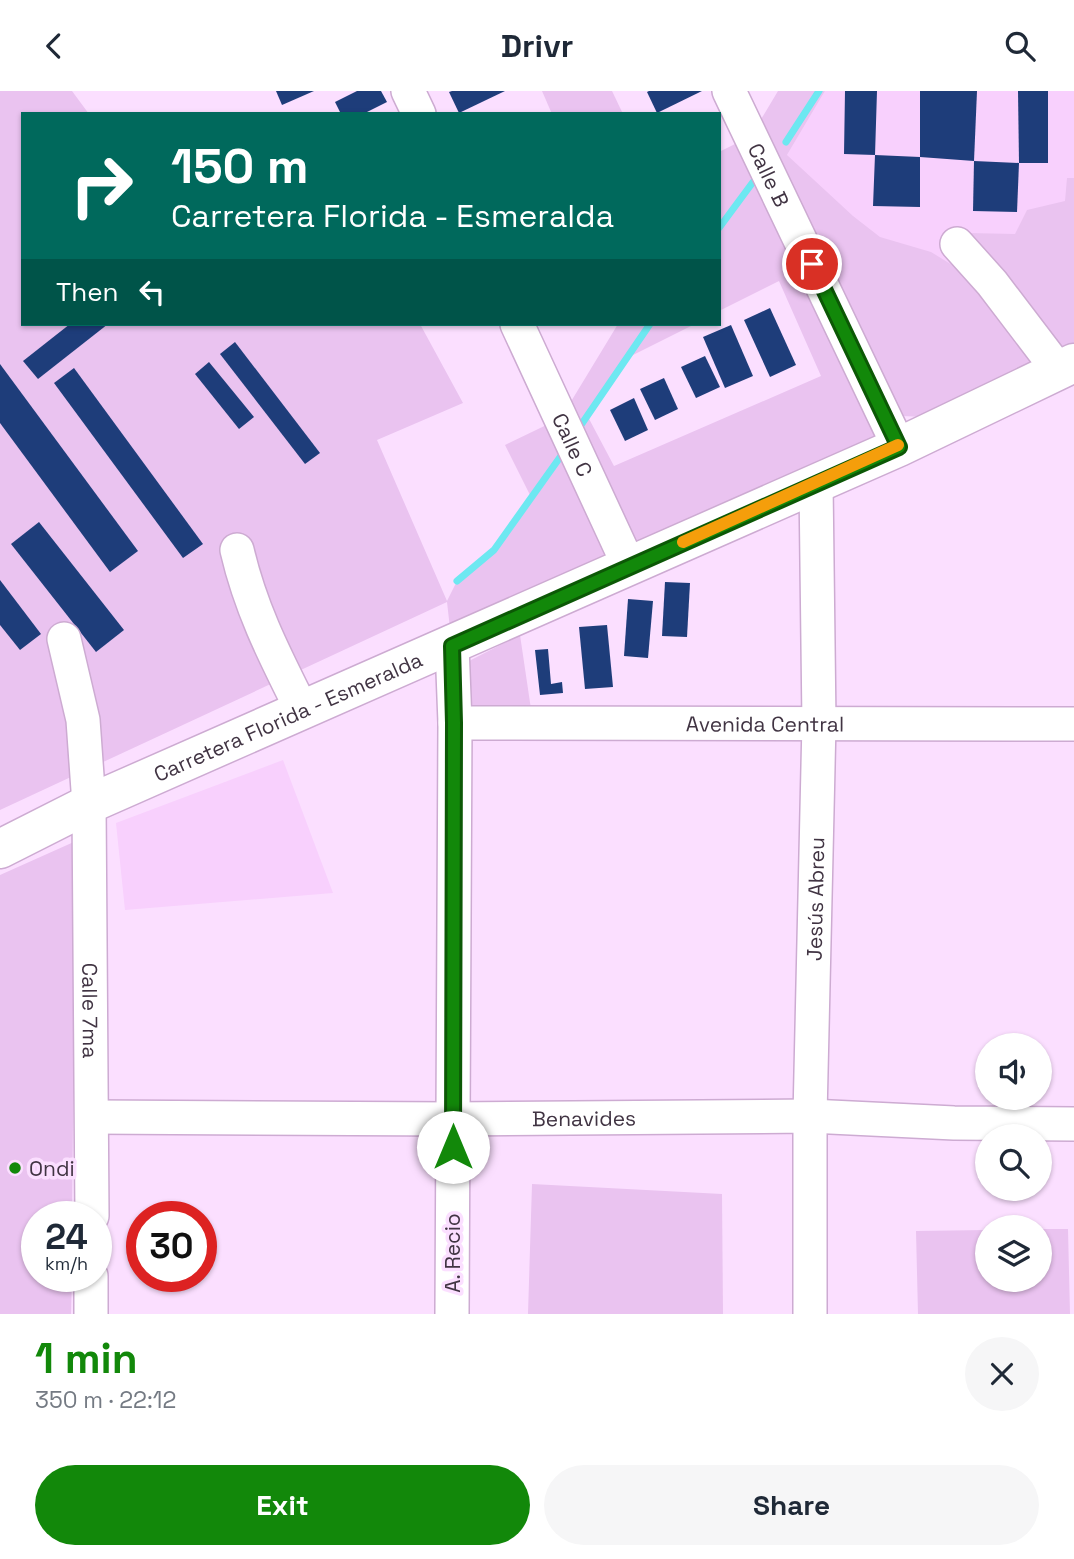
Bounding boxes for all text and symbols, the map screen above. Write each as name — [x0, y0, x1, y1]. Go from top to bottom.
text: Drivr — [501, 26, 573, 66]
icon: back — [35, 27, 73, 65]
icon: search — [1001, 27, 1039, 65]
text: 150 m — [171, 135, 309, 197]
street label: Calle B — [742, 139, 796, 211]
icon: right — [56, 140, 147, 231]
text: Carretera Florida - Esmeralda — [171, 196, 614, 236]
pin — [782, 234, 842, 294]
icon: arrive — [793, 245, 831, 283]
icon: left — [133, 273, 171, 311]
text: Then — [56, 275, 119, 309]
street label: Calle C — [546, 409, 599, 481]
street label: Carretera Florida - Esmeralda — [149, 645, 426, 787]
street label: Avenida Central — [686, 710, 844, 737]
street label: Jesús Abreu — [800, 837, 830, 961]
street label: Calle 7ma — [77, 963, 104, 1059]
map controls — [975, 1033, 1052, 1292]
button: sound — [975, 1033, 1052, 1110]
street label: Benavides — [532, 1104, 636, 1132]
position arrow — [416, 1110, 490, 1184]
button: search — [975, 1124, 1052, 1201]
place label: Ondi — [29, 1155, 75, 1182]
marker: Ondi — [7, 1160, 23, 1176]
speed limit sign: 30 — [126, 1201, 217, 1292]
street label: A. Recio — [439, 1213, 466, 1293]
text: 24 — [45, 1215, 88, 1259]
button: layers — [975, 1215, 1052, 1292]
text: km/h — [45, 1252, 88, 1275]
text: 1 min — [35, 1332, 138, 1385]
button: close — [965, 1337, 1039, 1411]
text: 350 m · 22:12 — [35, 1385, 176, 1415]
button: Exit — [35, 1465, 530, 1545]
button: Share — [544, 1465, 1039, 1545]

